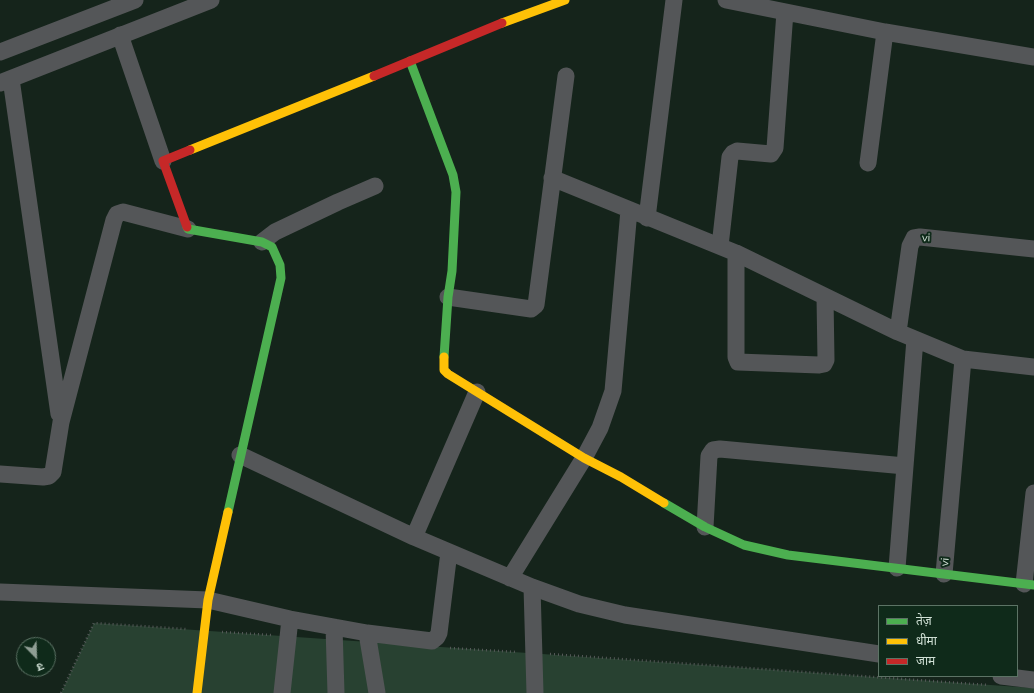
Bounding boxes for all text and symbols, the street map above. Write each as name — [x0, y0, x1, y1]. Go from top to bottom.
street label: vi — [922, 231, 930, 245]
street label: vi — [938, 557, 952, 567]
legend — [878, 605, 1018, 677]
text: तेज़ — [916, 613, 932, 628]
text: धीमा — [916, 633, 937, 648]
north arrow — [16, 637, 56, 677]
text: जाम — [916, 653, 935, 668]
text: उ — [35, 659, 46, 675]

